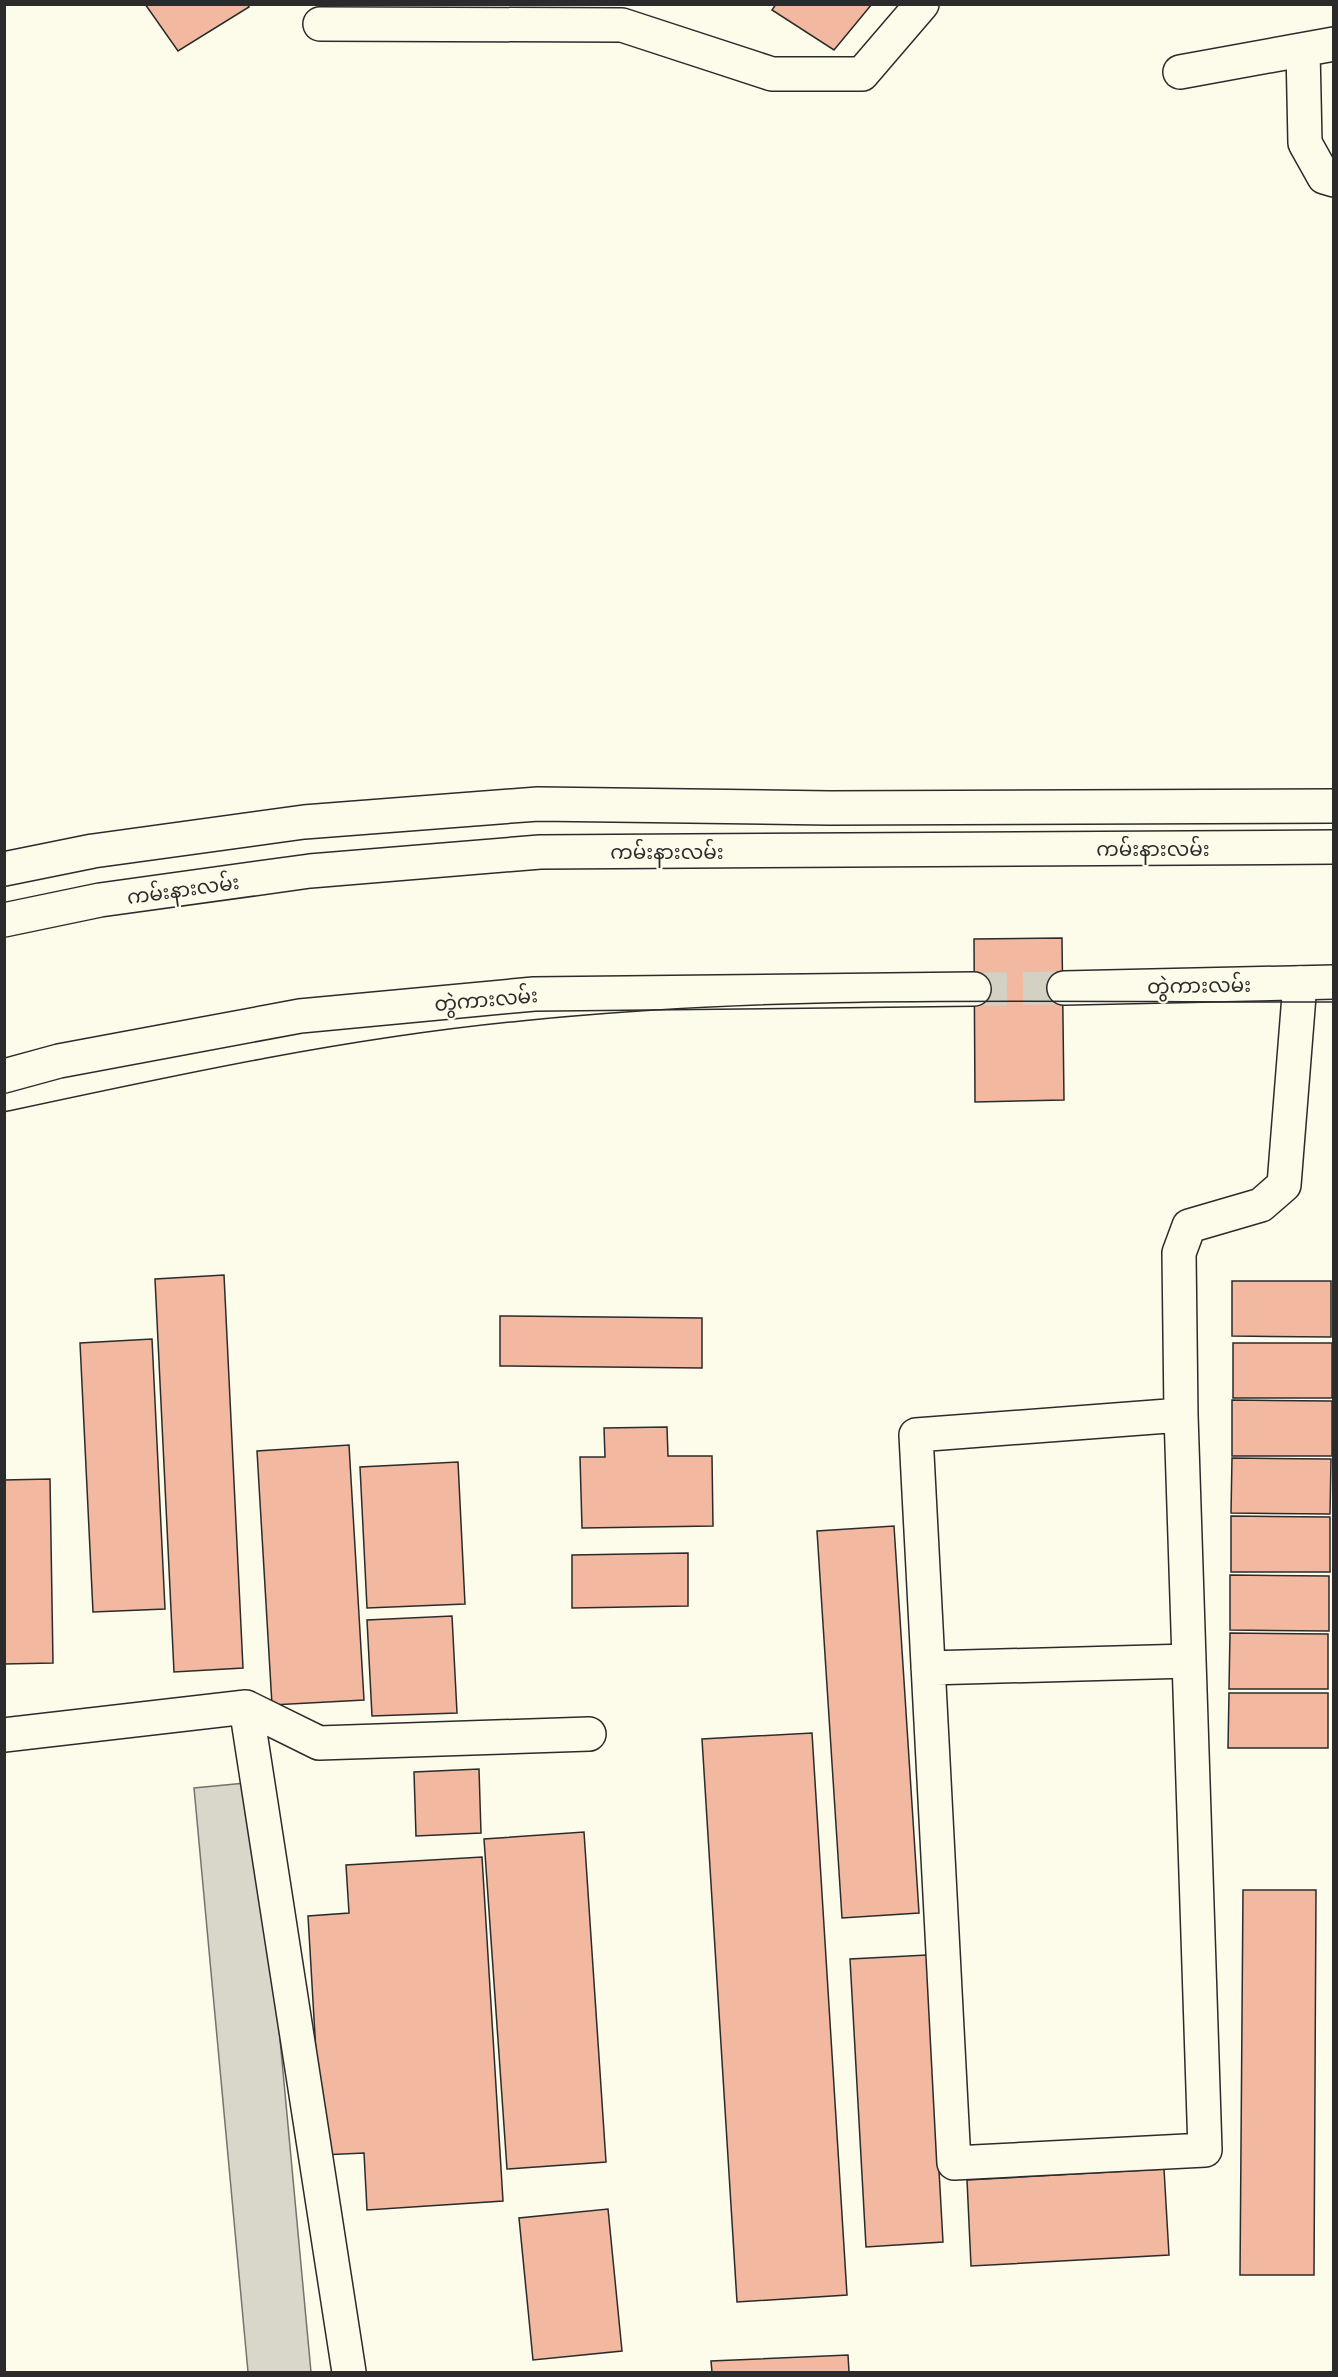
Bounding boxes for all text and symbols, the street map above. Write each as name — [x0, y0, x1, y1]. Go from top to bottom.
street label: ကမ်းနားလမ်း — [1096, 835, 1210, 865]
street label: ကမ်းနားလမ်း — [610, 838, 724, 868]
street label: ကမ်းနားလမ်း — [125, 868, 241, 913]
street label: တွဲကားလမ်း — [1147, 971, 1251, 1002]
street label: တွဲကားလမ်း — [433, 981, 539, 1020]

